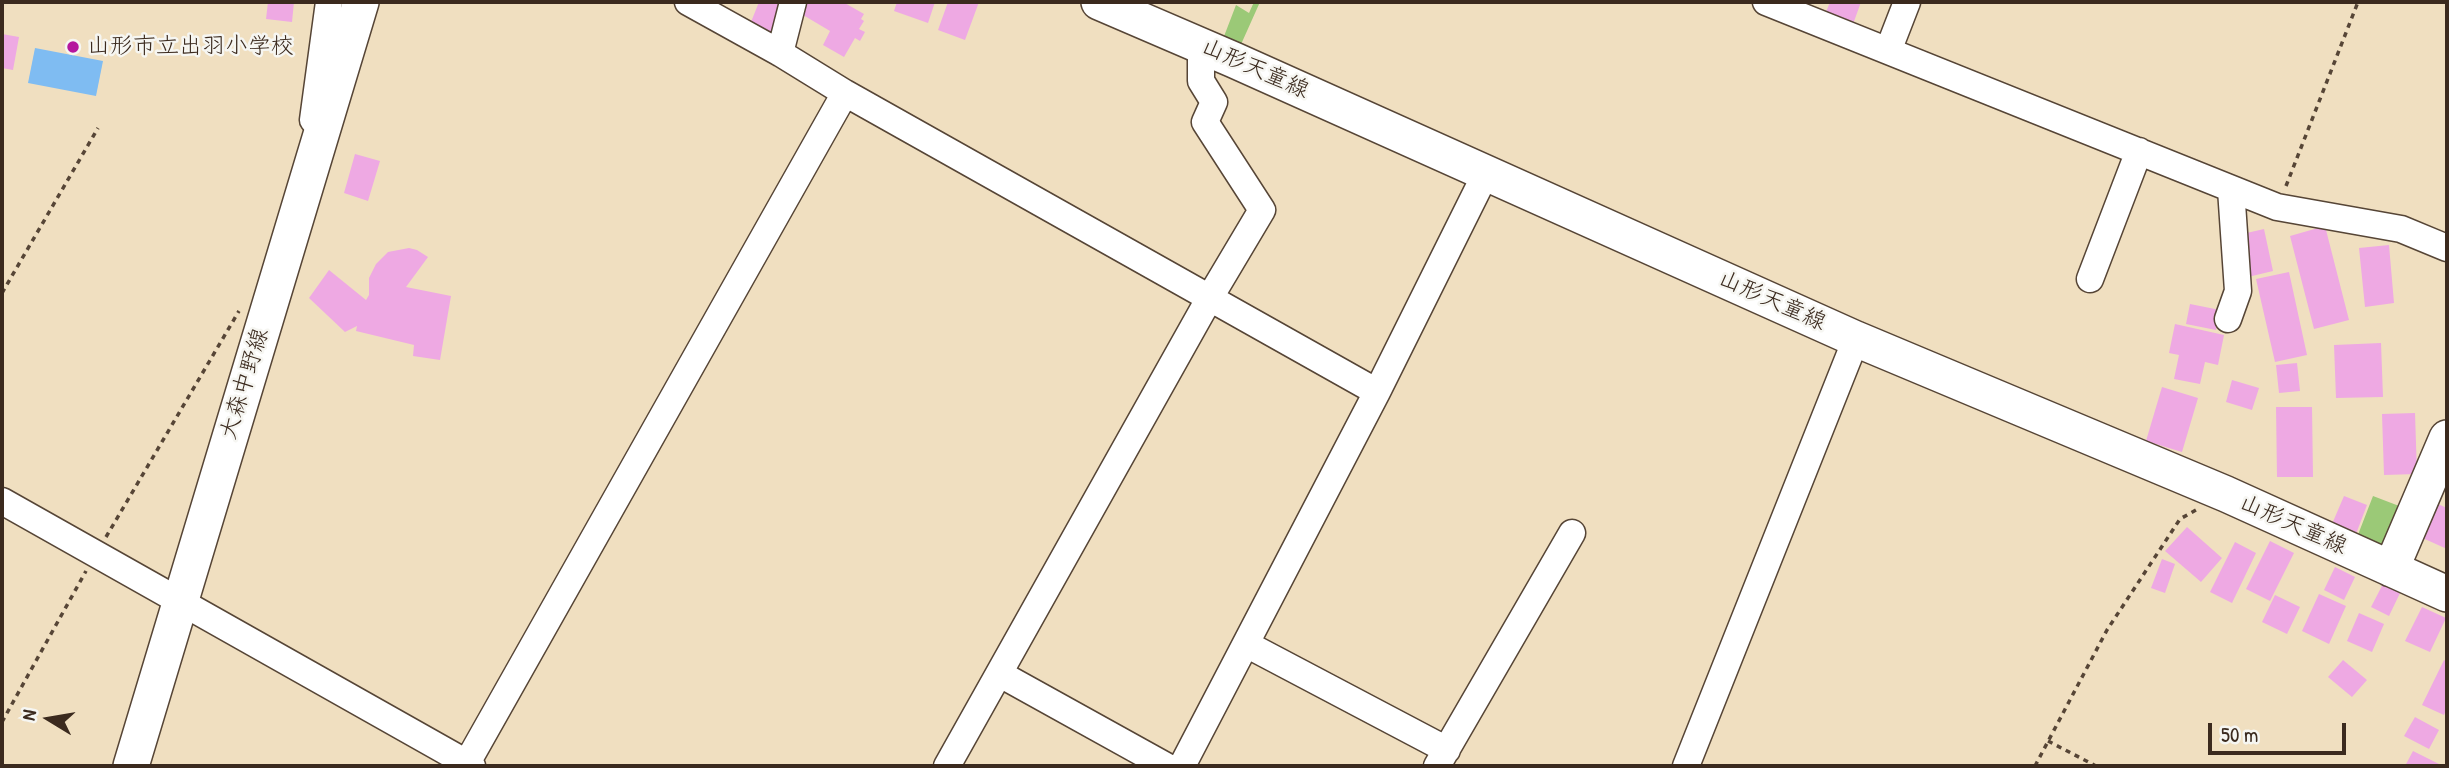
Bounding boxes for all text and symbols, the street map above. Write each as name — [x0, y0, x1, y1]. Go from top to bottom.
place label: 山形市立出羽小学校 — [87, 33, 294, 61]
street label: 山形天童線 — [1197, 33, 1313, 105]
marker: 山形市立出羽小学校 — [65, 39, 81, 55]
street label: 山形天童線 — [1714, 265, 1830, 337]
street label: 大森中野線 — [215, 325, 275, 443]
street label: 山形天童線 — [2235, 489, 2351, 561]
north arrow — [14, 684, 84, 754]
text: N — [15, 708, 42, 722]
scale bar — [2211, 708, 2349, 752]
text: 50 m — [2221, 720, 2258, 749]

